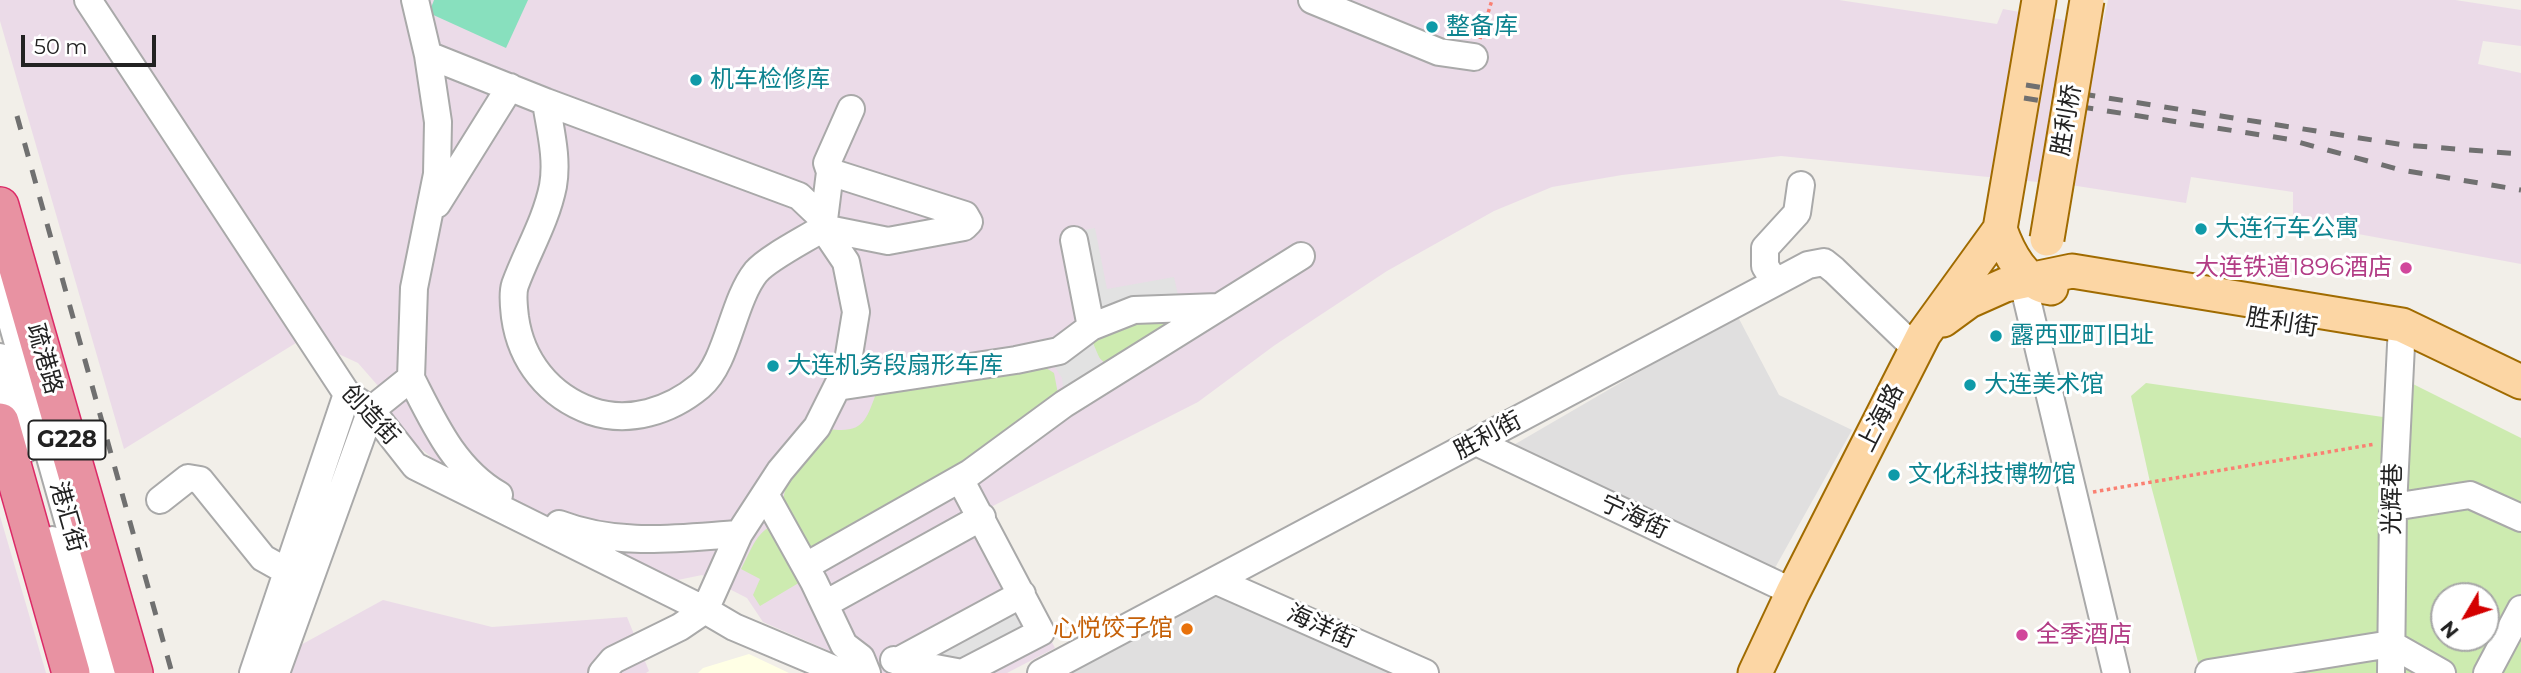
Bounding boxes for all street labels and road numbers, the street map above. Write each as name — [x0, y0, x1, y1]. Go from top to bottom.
street label: 胜利桥 — [2047, 82, 2087, 158]
street label: 胜利街 — [2244, 303, 2320, 343]
street label: 疏港路 — [20, 320, 68, 398]
street label: 创造街 — [335, 379, 405, 451]
street label: 上海路 — [1852, 379, 1910, 457]
street label: 胜利街 — [1449, 406, 1527, 466]
road number: G228 — [28, 420, 106, 460]
street label: 光辉巷 — [2378, 463, 2408, 535]
street label: 港汇街 — [43, 478, 91, 556]
street label: 宁海街 — [1595, 489, 1673, 545]
street label: 海洋街 — [1282, 599, 1360, 655]

